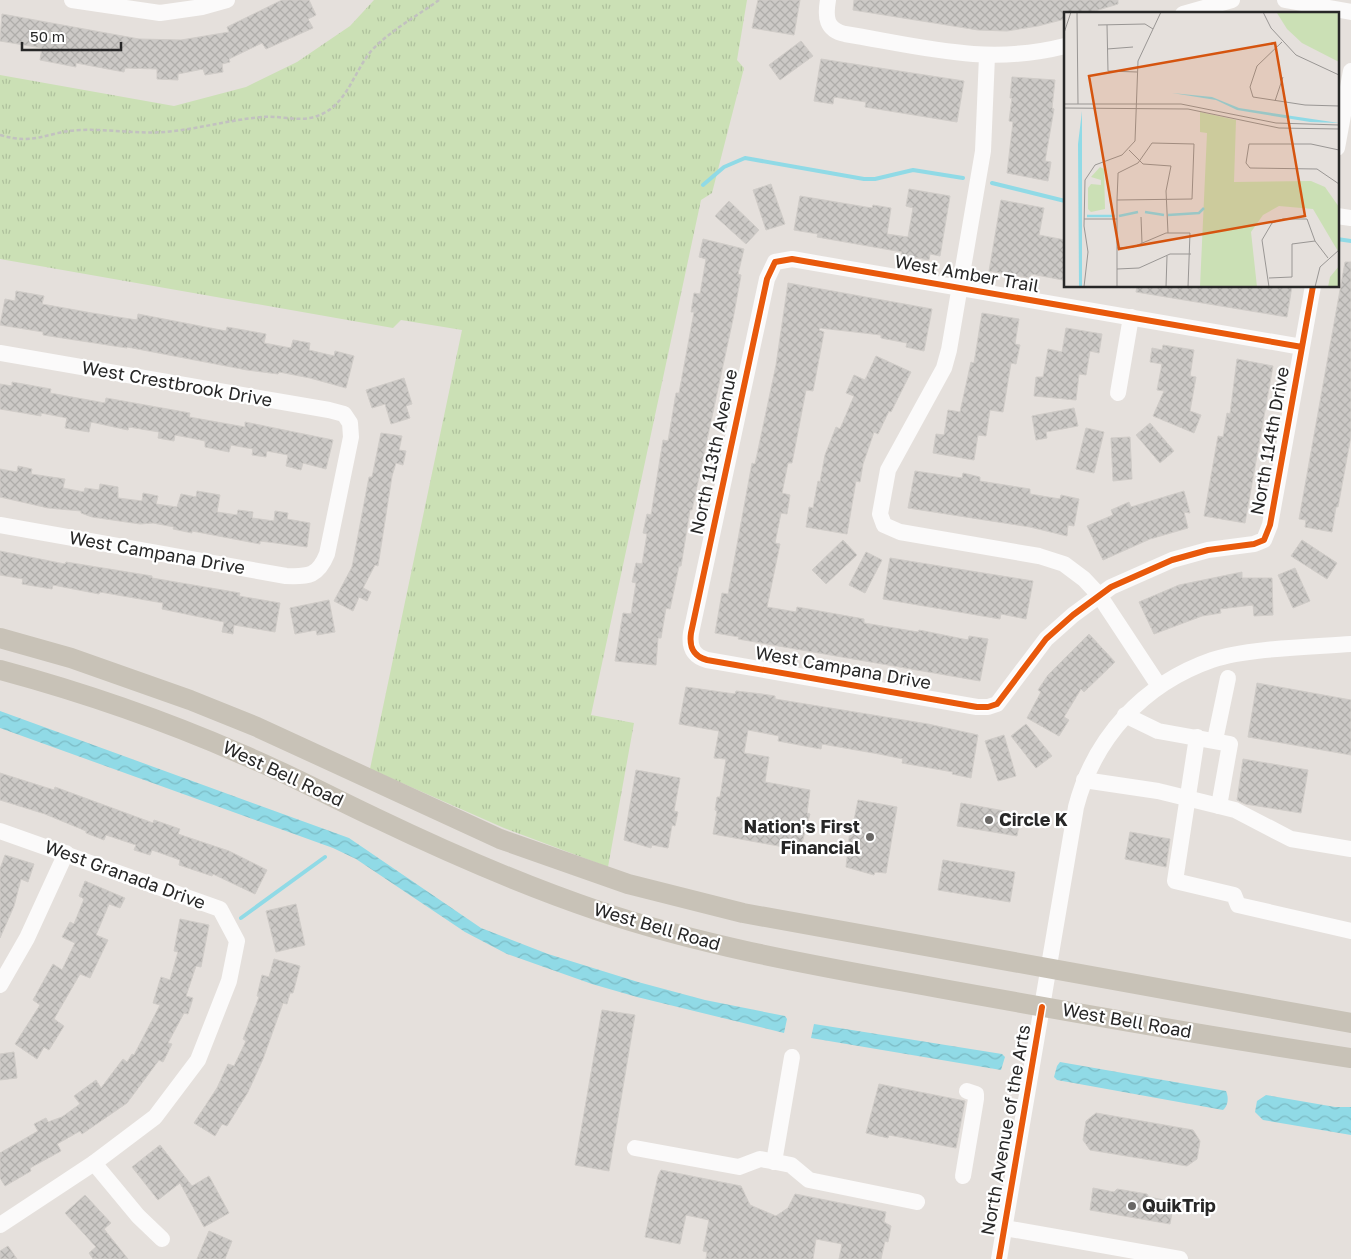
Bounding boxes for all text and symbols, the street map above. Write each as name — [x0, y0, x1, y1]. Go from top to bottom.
inset map — [1064, 12, 1338, 288]
scale bar — [22, 20, 121, 52]
text: 50 m — [30, 27, 65, 45]
street label: West Amber Trail — [893, 249, 1041, 297]
street label: West Crestbrook Drive — [80, 355, 274, 411]
street label: North 114th Drive — [1245, 365, 1293, 517]
street label: North 113th Avenue — [685, 367, 741, 537]
street label: West Campana Drive — [68, 526, 247, 578]
street label: West Campana Drive — [754, 641, 933, 693]
street label: West Bell Road — [219, 735, 347, 811]
place label: Circle K — [999, 808, 1068, 830]
marker: Circle K — [983, 814, 995, 826]
place label: Nation's First Financial — [743, 815, 860, 858]
marker: Nation's First Financial — [864, 831, 876, 843]
street label: West Granada Drive — [42, 835, 209, 913]
street label: West Bell Road — [591, 897, 723, 955]
street label: West Bell Road — [1061, 998, 1194, 1042]
street label: North Avenue of the Arts — [976, 1023, 1034, 1237]
place label: QuikTrip — [1142, 1194, 1216, 1216]
marker: QuikTrip — [1126, 1200, 1138, 1212]

